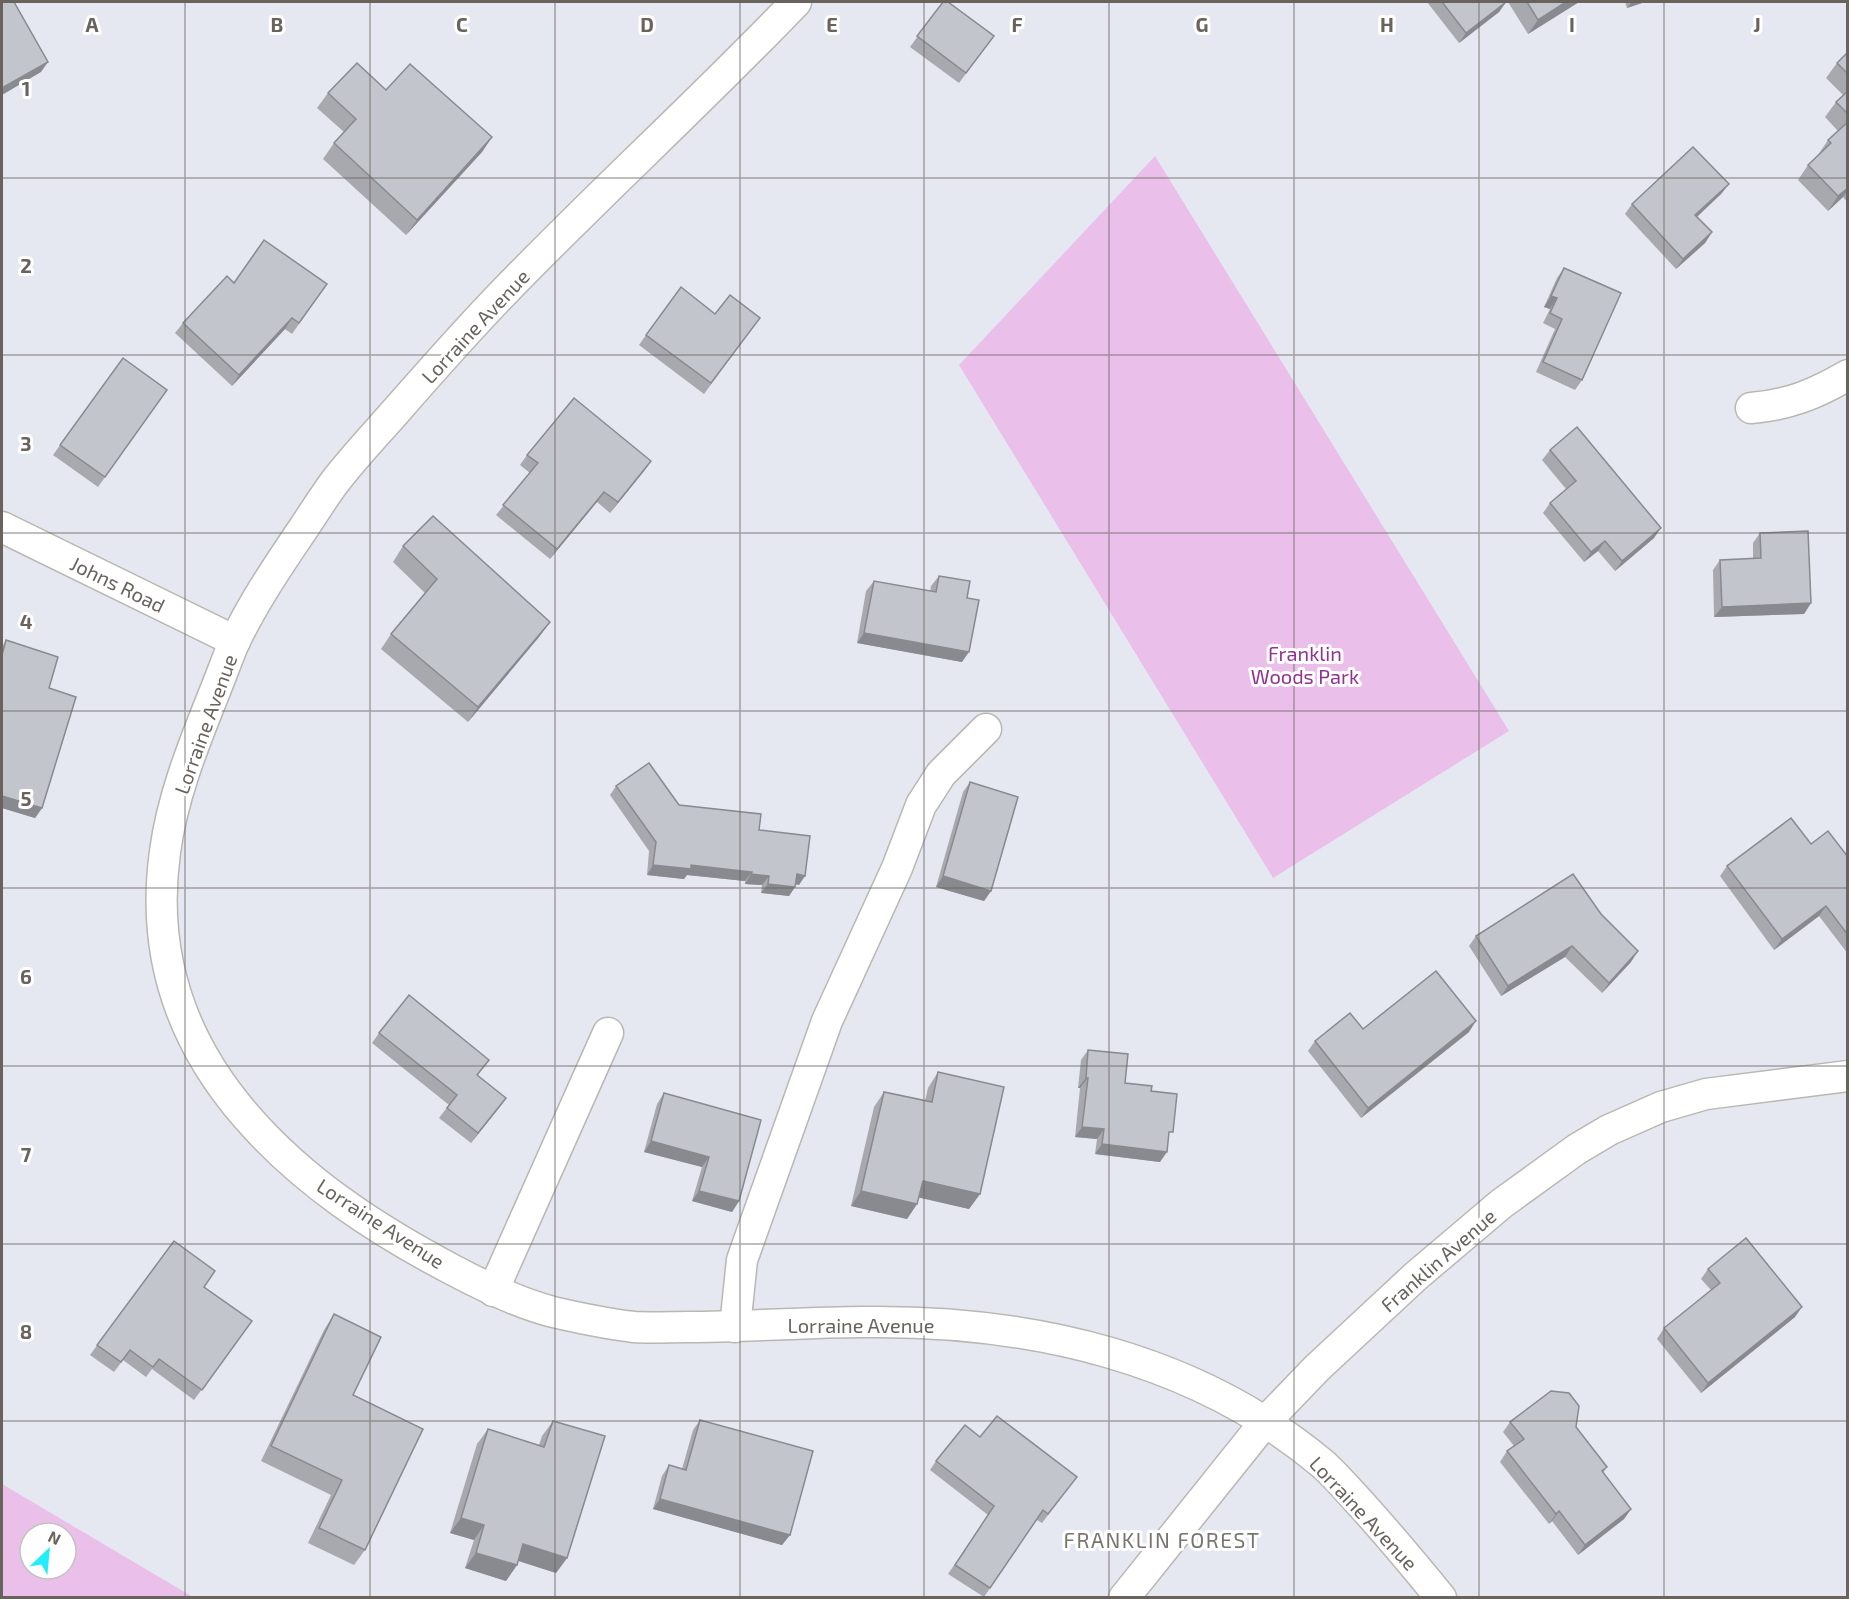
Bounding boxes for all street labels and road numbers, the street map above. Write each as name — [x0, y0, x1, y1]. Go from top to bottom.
street label: Lorraine Avenue — [416, 264, 534, 388]
street label: Johns Road — [67, 551, 169, 617]
street label: Lorraine Avenue — [169, 651, 241, 797]
street label: Lorraine Avenue — [313, 1173, 449, 1273]
street label: Franklin Avenue — [1375, 1203, 1501, 1317]
street label: Lorraine Avenue — [788, 1313, 934, 1337]
street label: Lorraine Avenue — [1305, 1451, 1423, 1575]

